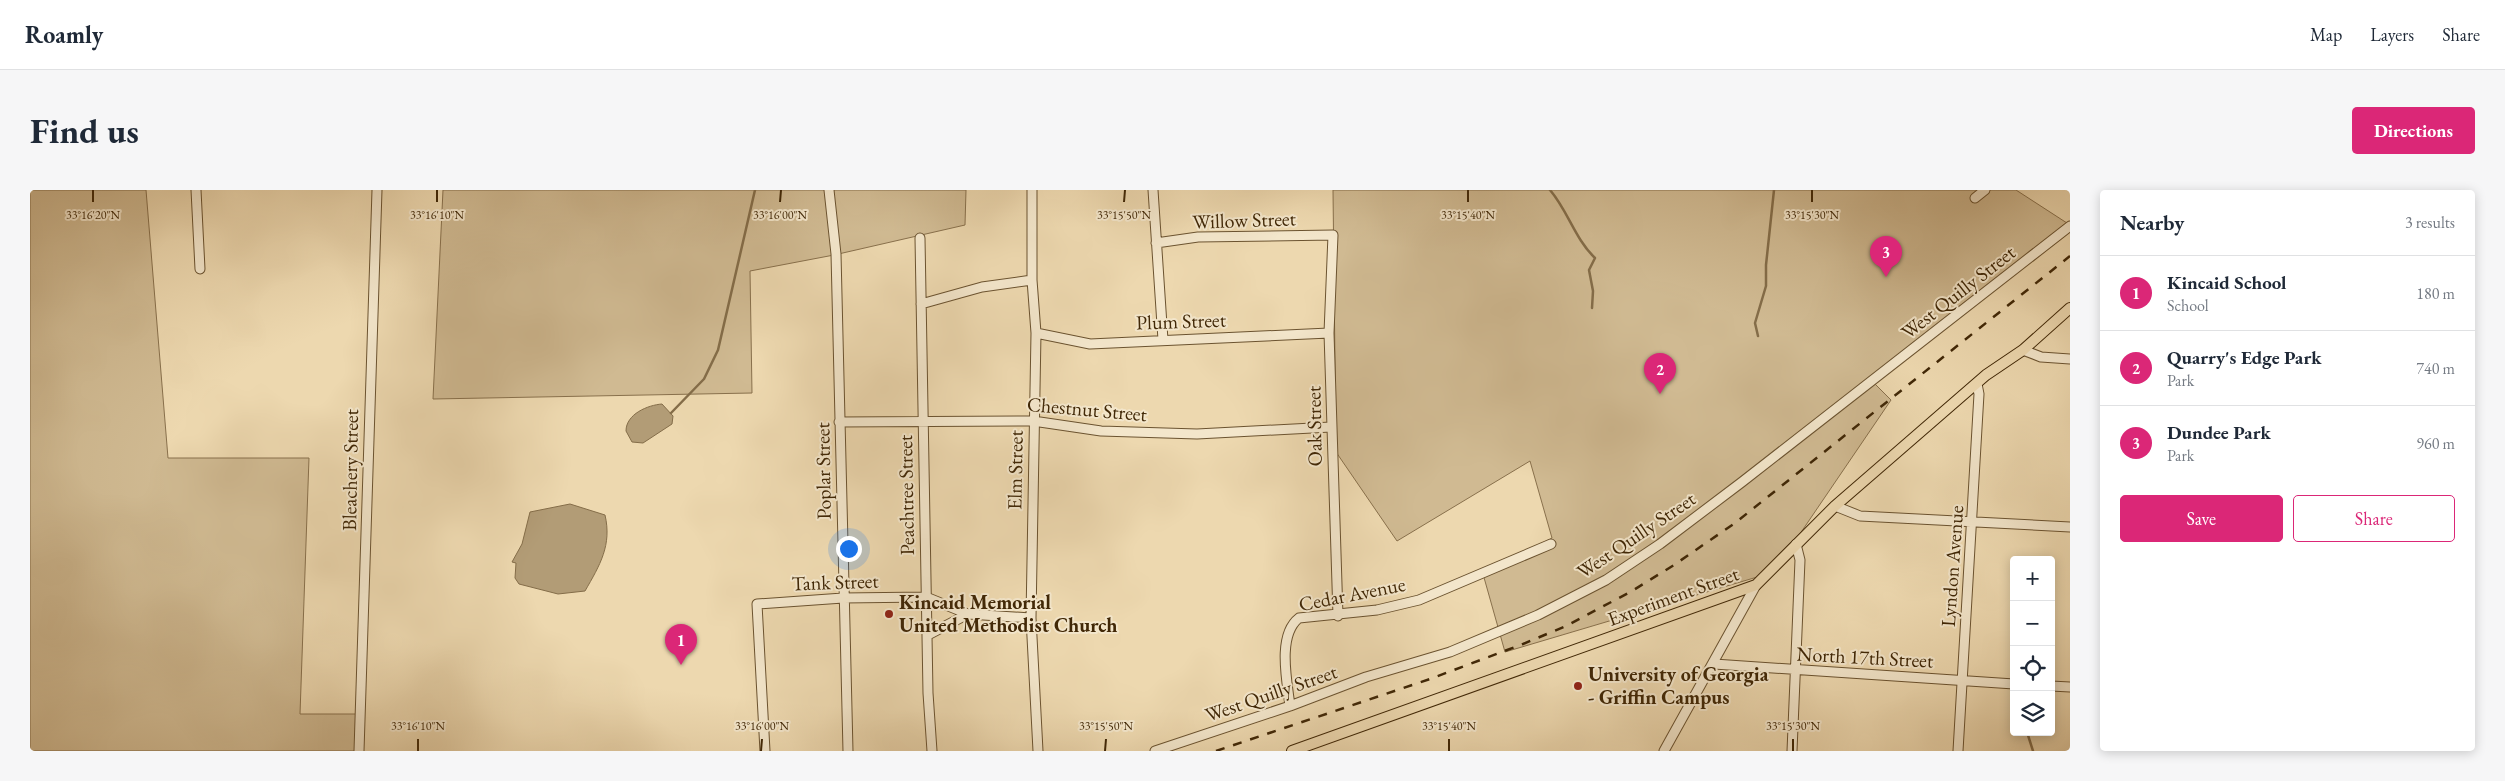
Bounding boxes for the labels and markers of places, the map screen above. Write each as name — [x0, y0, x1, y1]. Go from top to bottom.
pin: 3 — [1870, 236, 1902, 277]
pin: 2 — [1644, 353, 1676, 394]
place label: Kincaid Memorial United Methodist Church — [899, 589, 1118, 638]
marker: Kincaid Memorial United Methodist Church — [883, 608, 895, 620]
pin: 1 — [665, 624, 697, 665]
place label: University of Georgia - Griffin Campus — [1588, 661, 1769, 710]
marker: University of Georgia - Griffin Campus — [1572, 680, 1584, 692]

